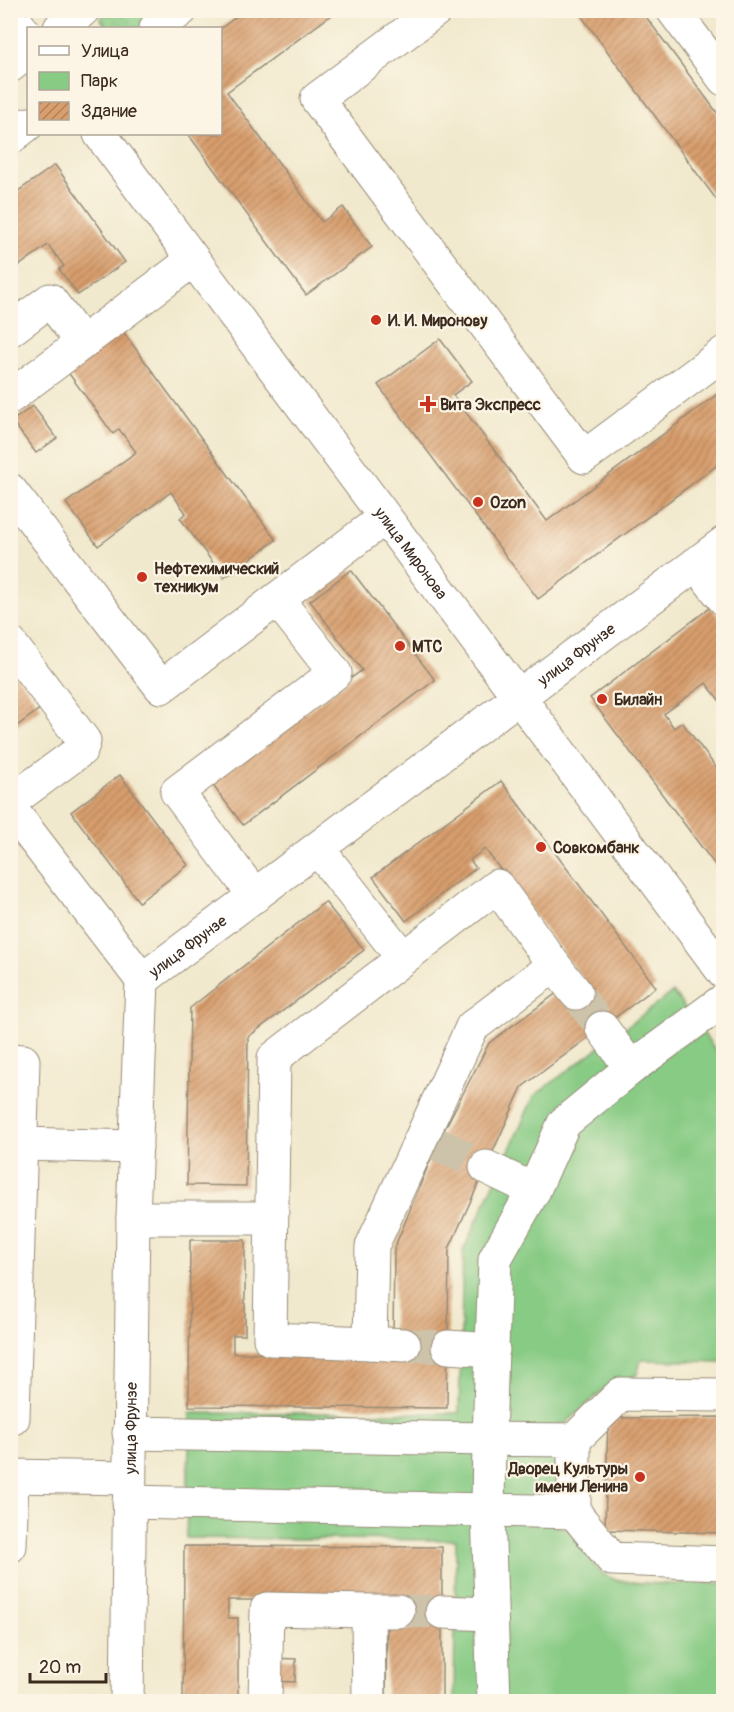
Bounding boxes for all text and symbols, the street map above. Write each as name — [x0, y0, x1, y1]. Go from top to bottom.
legend — [27, 27, 222, 135]
text: Улица — [81, 40, 129, 63]
text: Парк — [81, 70, 118, 93]
text: Здание — [81, 100, 137, 123]
place label: И. И. Миронову — [388, 311, 487, 331]
marker: И. И. Миронову — [369, 313, 383, 327]
place label: Вита Экспресс — [440, 395, 541, 415]
marker: Вита Экспресс — [421, 397, 435, 411]
place label: Ozon — [490, 493, 526, 513]
marker: Ozon — [471, 495, 485, 509]
street label: улица Миронова — [369, 503, 452, 604]
place label: Нефтехимический техникум — [154, 559, 279, 597]
marker: Нефтехимический техникум — [135, 570, 149, 584]
street label: улица Фрунзе — [533, 619, 620, 691]
place label: МТС — [412, 637, 442, 657]
marker: МТС — [393, 639, 407, 653]
place label: Билайн — [614, 690, 662, 710]
marker: Билайн — [595, 692, 609, 706]
place label: Совкомбанк — [553, 838, 640, 858]
marker: Совкомбанк — [534, 840, 548, 854]
street label: улица Фрунзе — [145, 911, 231, 983]
street label: улица Фрунзе — [121, 1382, 142, 1475]
place label: Дворец Культуры имени Ленина — [507, 1459, 629, 1497]
marker: Дворец Культуры имени Ленина — [633, 1470, 647, 1484]
scale bar — [30, 1646, 106, 1684]
text: 20 m — [39, 1656, 81, 1679]

